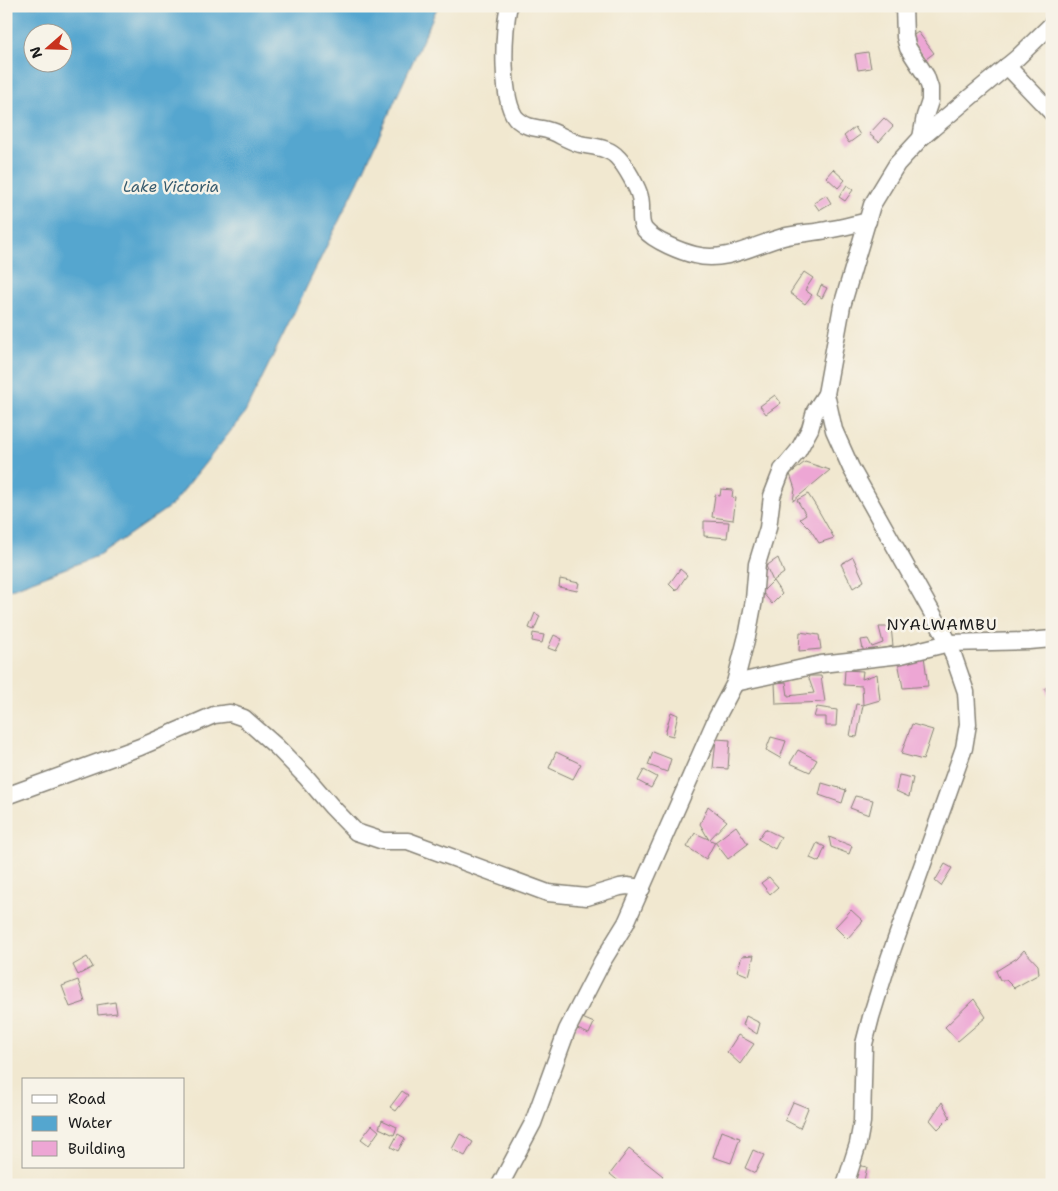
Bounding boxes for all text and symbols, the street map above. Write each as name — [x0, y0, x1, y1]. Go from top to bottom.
north arrow — [22, 22, 72, 72]
text: N — [25, 44, 46, 61]
water label: Lake Victoria — [123, 177, 219, 197]
district label: NYALWAMBU — [886, 614, 998, 635]
legend — [22, 1078, 185, 1168]
text: Road — [68, 1089, 106, 1109]
text: Water — [68, 1113, 112, 1133]
text: Building — [68, 1139, 125, 1159]

